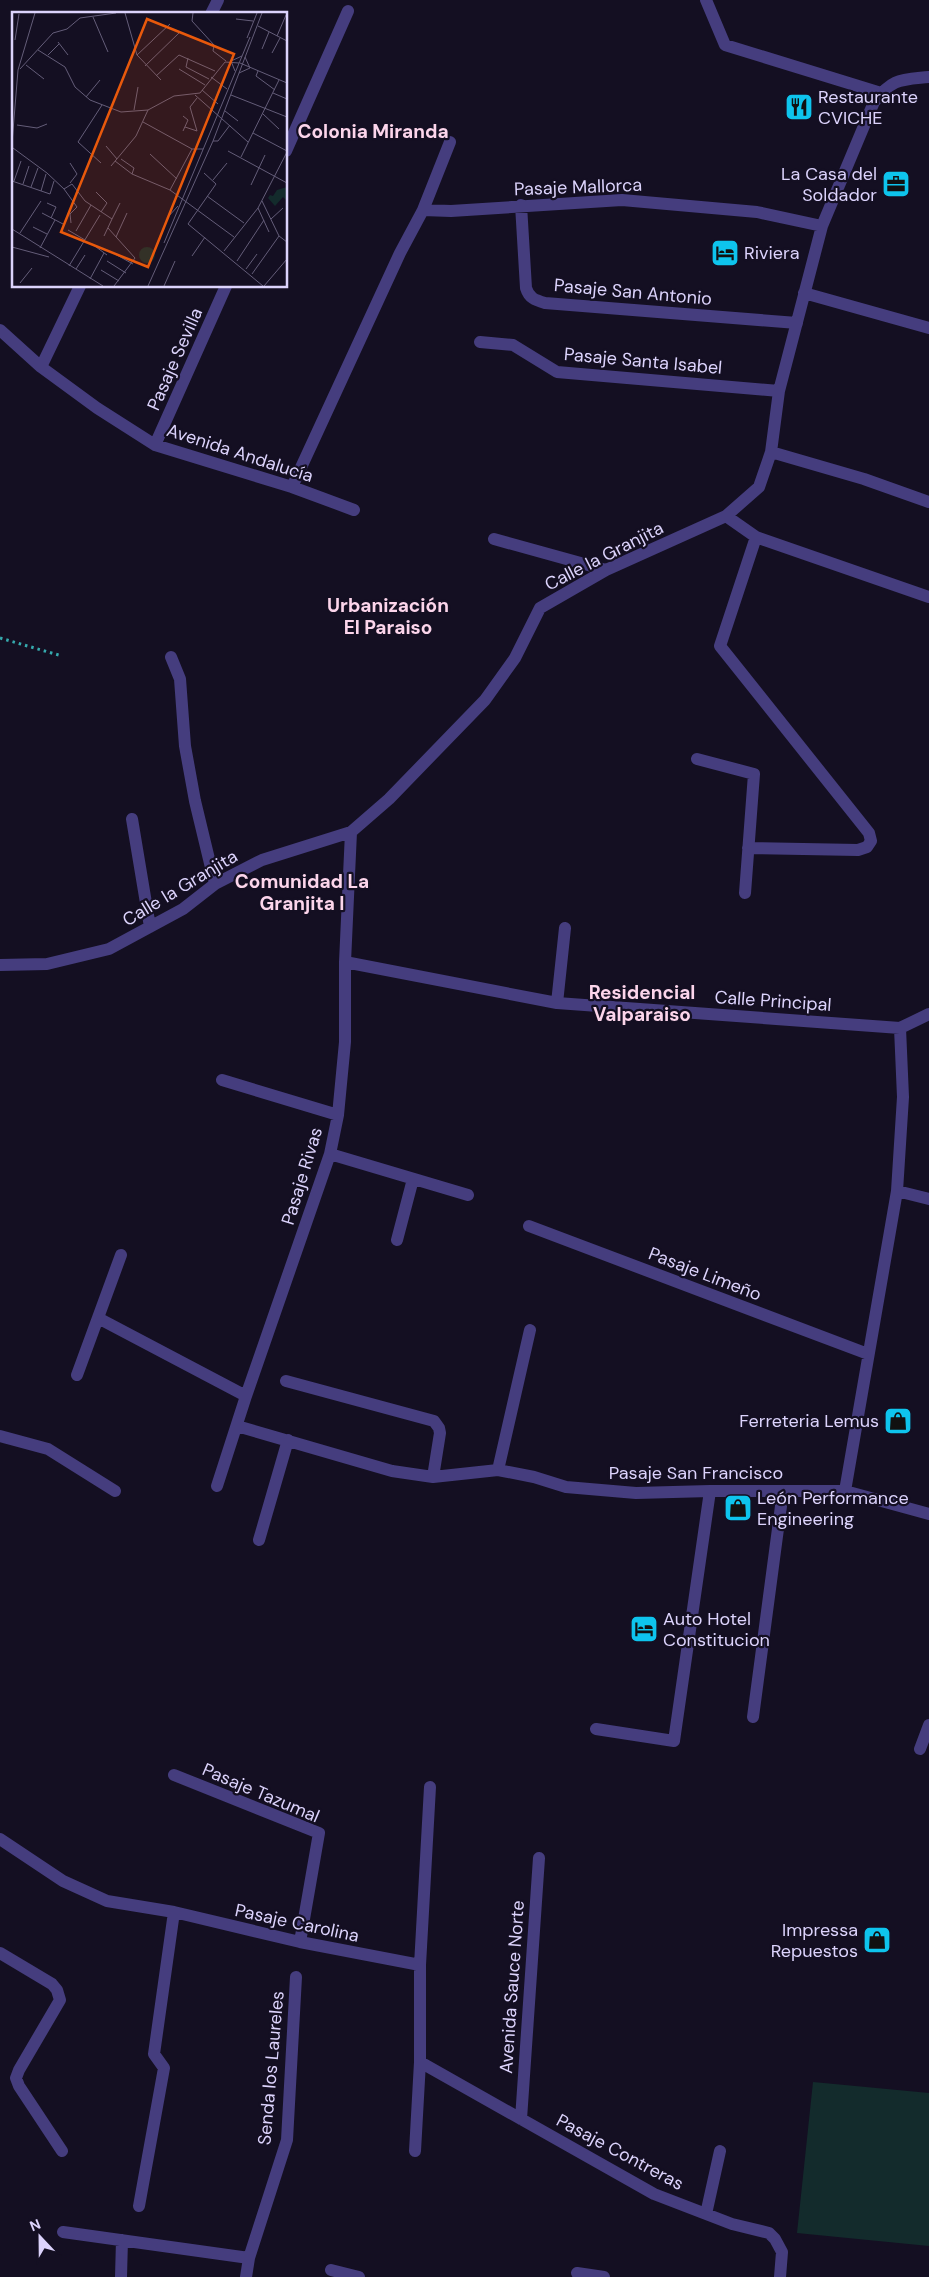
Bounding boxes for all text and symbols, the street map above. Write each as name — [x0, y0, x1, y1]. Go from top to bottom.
inset map — [12, 12, 288, 288]
place label: Restaurante CVICHE — [818, 85, 918, 130]
restaurant icon: Restaurante CVICHE — [784, 92, 814, 122]
district label: Colonia Miranda — [297, 119, 449, 144]
place label: La Casa del Soldador — [781, 162, 877, 207]
office icon: La Casa del Soldador — [881, 169, 911, 199]
street label: Pasaje Mallorca — [514, 173, 642, 201]
hotel icon: Riviera — [710, 238, 740, 268]
place label: Riviera — [744, 241, 800, 265]
street label: Pasaje San Antonio — [553, 273, 713, 311]
street label: Pasaje Sevilla — [142, 304, 208, 414]
street label: Pasaje Santa Isabel — [563, 342, 723, 380]
street label: Avenida Andalucía — [164, 418, 316, 488]
street label: Calle la Granjita — [540, 516, 668, 596]
district label: Urbanización El Paraiso — [327, 593, 449, 640]
street label: Calle la Granjita — [118, 844, 242, 932]
district label: Comunidad La Granjita I — [235, 869, 369, 916]
district label: Residencial Valparaiso — [589, 980, 695, 1027]
street label: Calle Principal — [714, 985, 832, 1017]
street label: Pasaje Rivas — [276, 1124, 328, 1228]
street label: Pasaje Limeño — [645, 1241, 765, 1307]
shop icon: Ferreteria Lemus — [883, 1406, 913, 1436]
place label: Ferreteria Lemus — [739, 1409, 879, 1433]
street label: Pasaje San Francisco — [609, 1461, 783, 1485]
place label: León Performance Engineering — [757, 1486, 909, 1531]
shop icon: León Performance Engineering — [723, 1493, 753, 1523]
place label: Auto Hotel Constitucion — [663, 1607, 770, 1652]
hotel icon: Auto Hotel Constitucion — [629, 1614, 659, 1644]
street label: Pasaje Tazumal — [199, 1758, 323, 1828]
street label: Pasaje Carolina — [233, 1898, 361, 1948]
street label: Avenida Sauce Norte — [494, 1900, 530, 2074]
place label: Impressa Repuestos — [771, 1918, 858, 1963]
shop icon: Impressa Repuestos — [862, 1925, 892, 1955]
street label: Senda los Laureles — [252, 1990, 290, 2146]
street label: Pasaje Contreras — [552, 2108, 688, 2196]
north arrow — [15, 2212, 65, 2262]
text: N — [27, 2215, 43, 2235]

